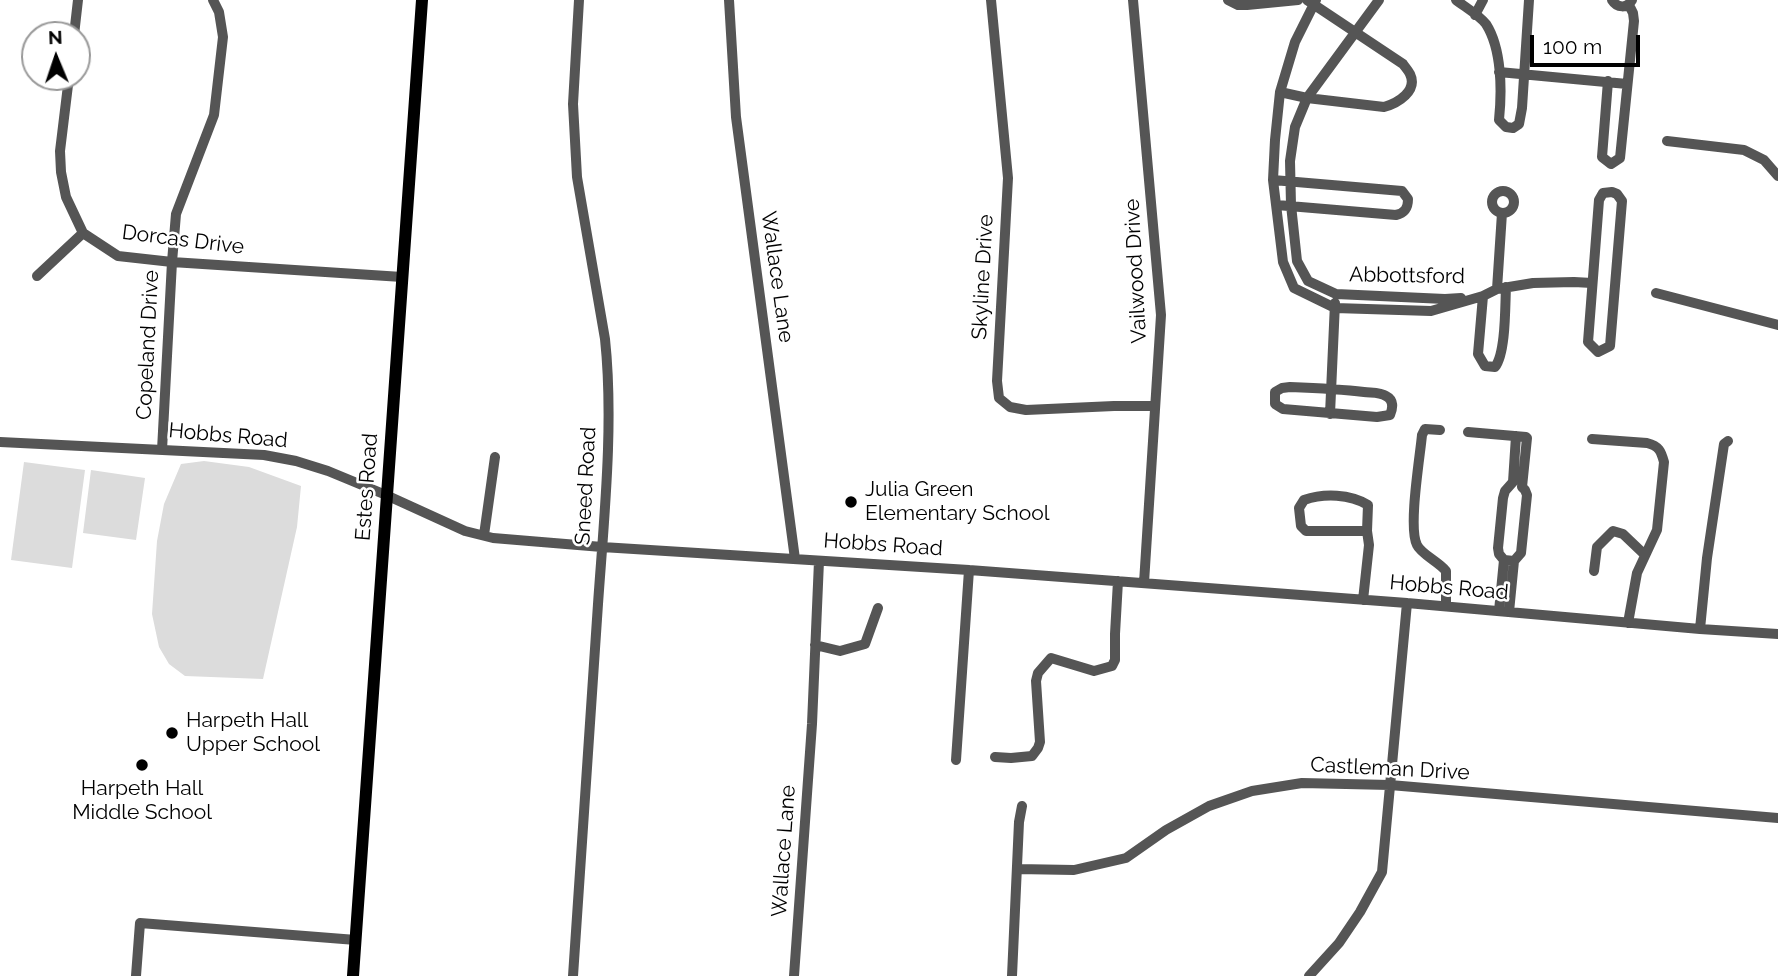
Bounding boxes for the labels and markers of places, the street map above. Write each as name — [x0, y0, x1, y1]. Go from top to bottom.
place label: Julia Green Elementary School — [865, 477, 1049, 527]
marker: Julia Green Elementary School — [843, 494, 859, 510]
place label: Harpeth Hall Upper School — [186, 708, 320, 758]
marker: Harpeth Hall Upper School — [164, 725, 180, 741]
marker: Harpeth Hall Middle School — [134, 757, 150, 773]
place label: Harpeth Hall Middle School — [72, 776, 212, 826]

